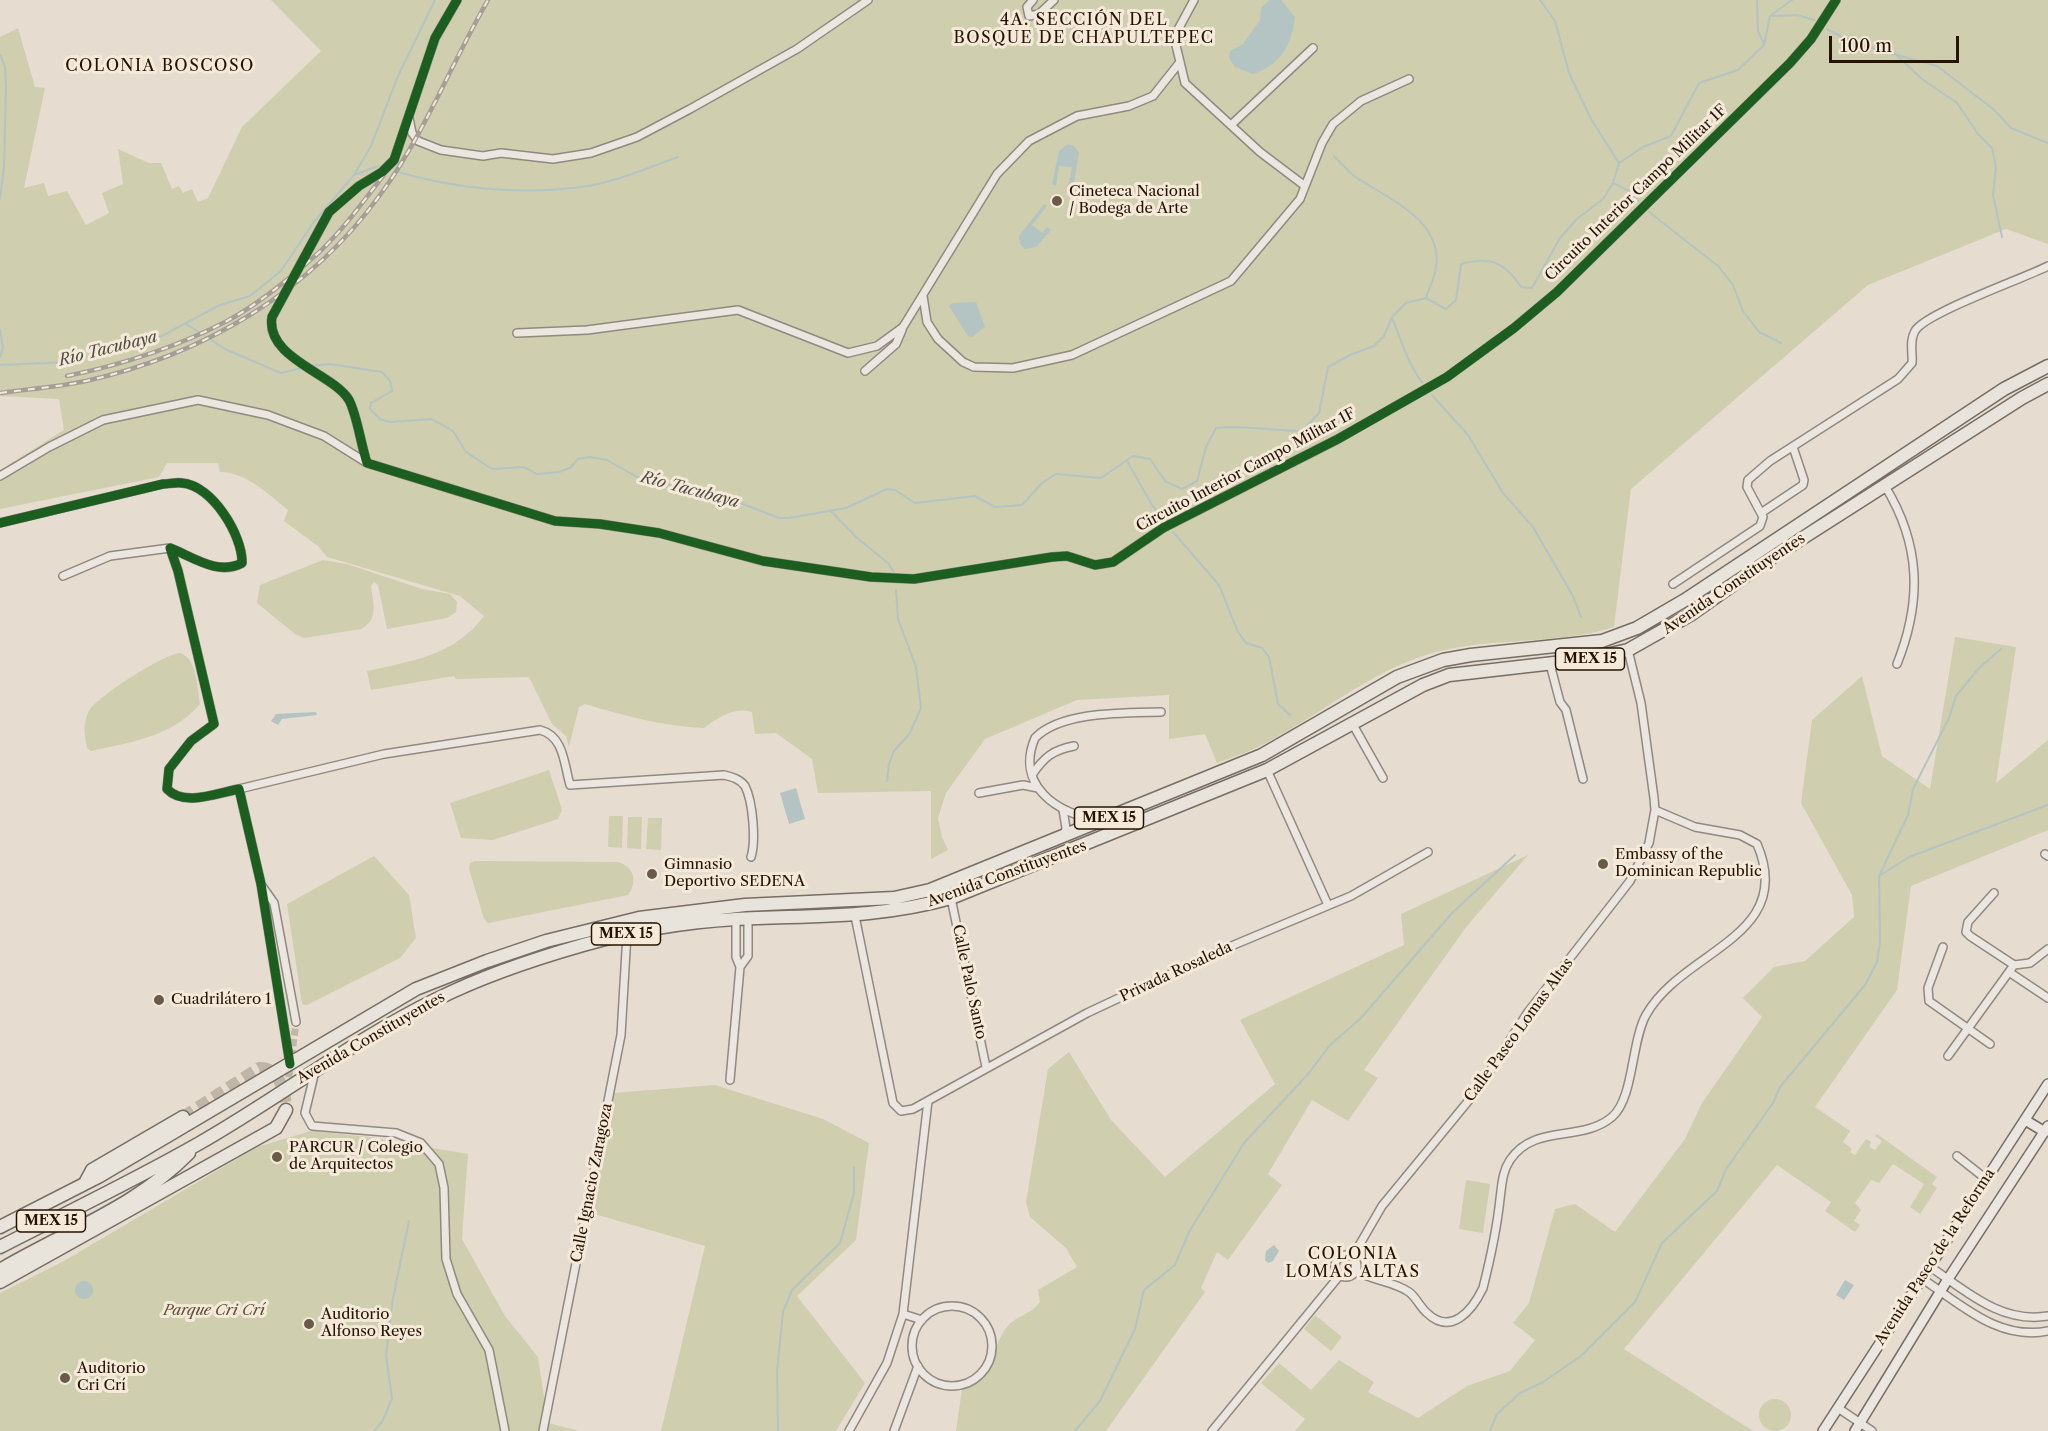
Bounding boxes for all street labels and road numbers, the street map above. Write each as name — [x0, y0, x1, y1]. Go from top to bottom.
street label: Circuito Interior Campo Militar 1F — [1541, 101, 1731, 285]
street label: Circuito Interior Campo Militar 1F — [1133, 404, 1359, 536]
street label: Avenida Constituyentes — [1659, 530, 1809, 638]
road number: MEX 15 — [1556, 648, 1624, 670]
road number: MEX 15 — [1074, 807, 1144, 829]
street label: Avenida Constituyentes — [925, 837, 1089, 911]
road number: MEX 15 — [592, 923, 660, 945]
street label: Calle Palo Santo — [948, 923, 990, 1041]
street label: Privada Rosaleda — [1117, 938, 1235, 1006]
street label: Calle Paseo Lomas Altas — [1461, 955, 1577, 1105]
street label: Avenida Constituyentes — [294, 988, 448, 1088]
street label: Calle Ignacio Zaragoza — [568, 1102, 616, 1264]
street label: Avenida Paseo de la Reforma — [1871, 1165, 1999, 1349]
road number: MEX 15 — [16, 1210, 86, 1232]

